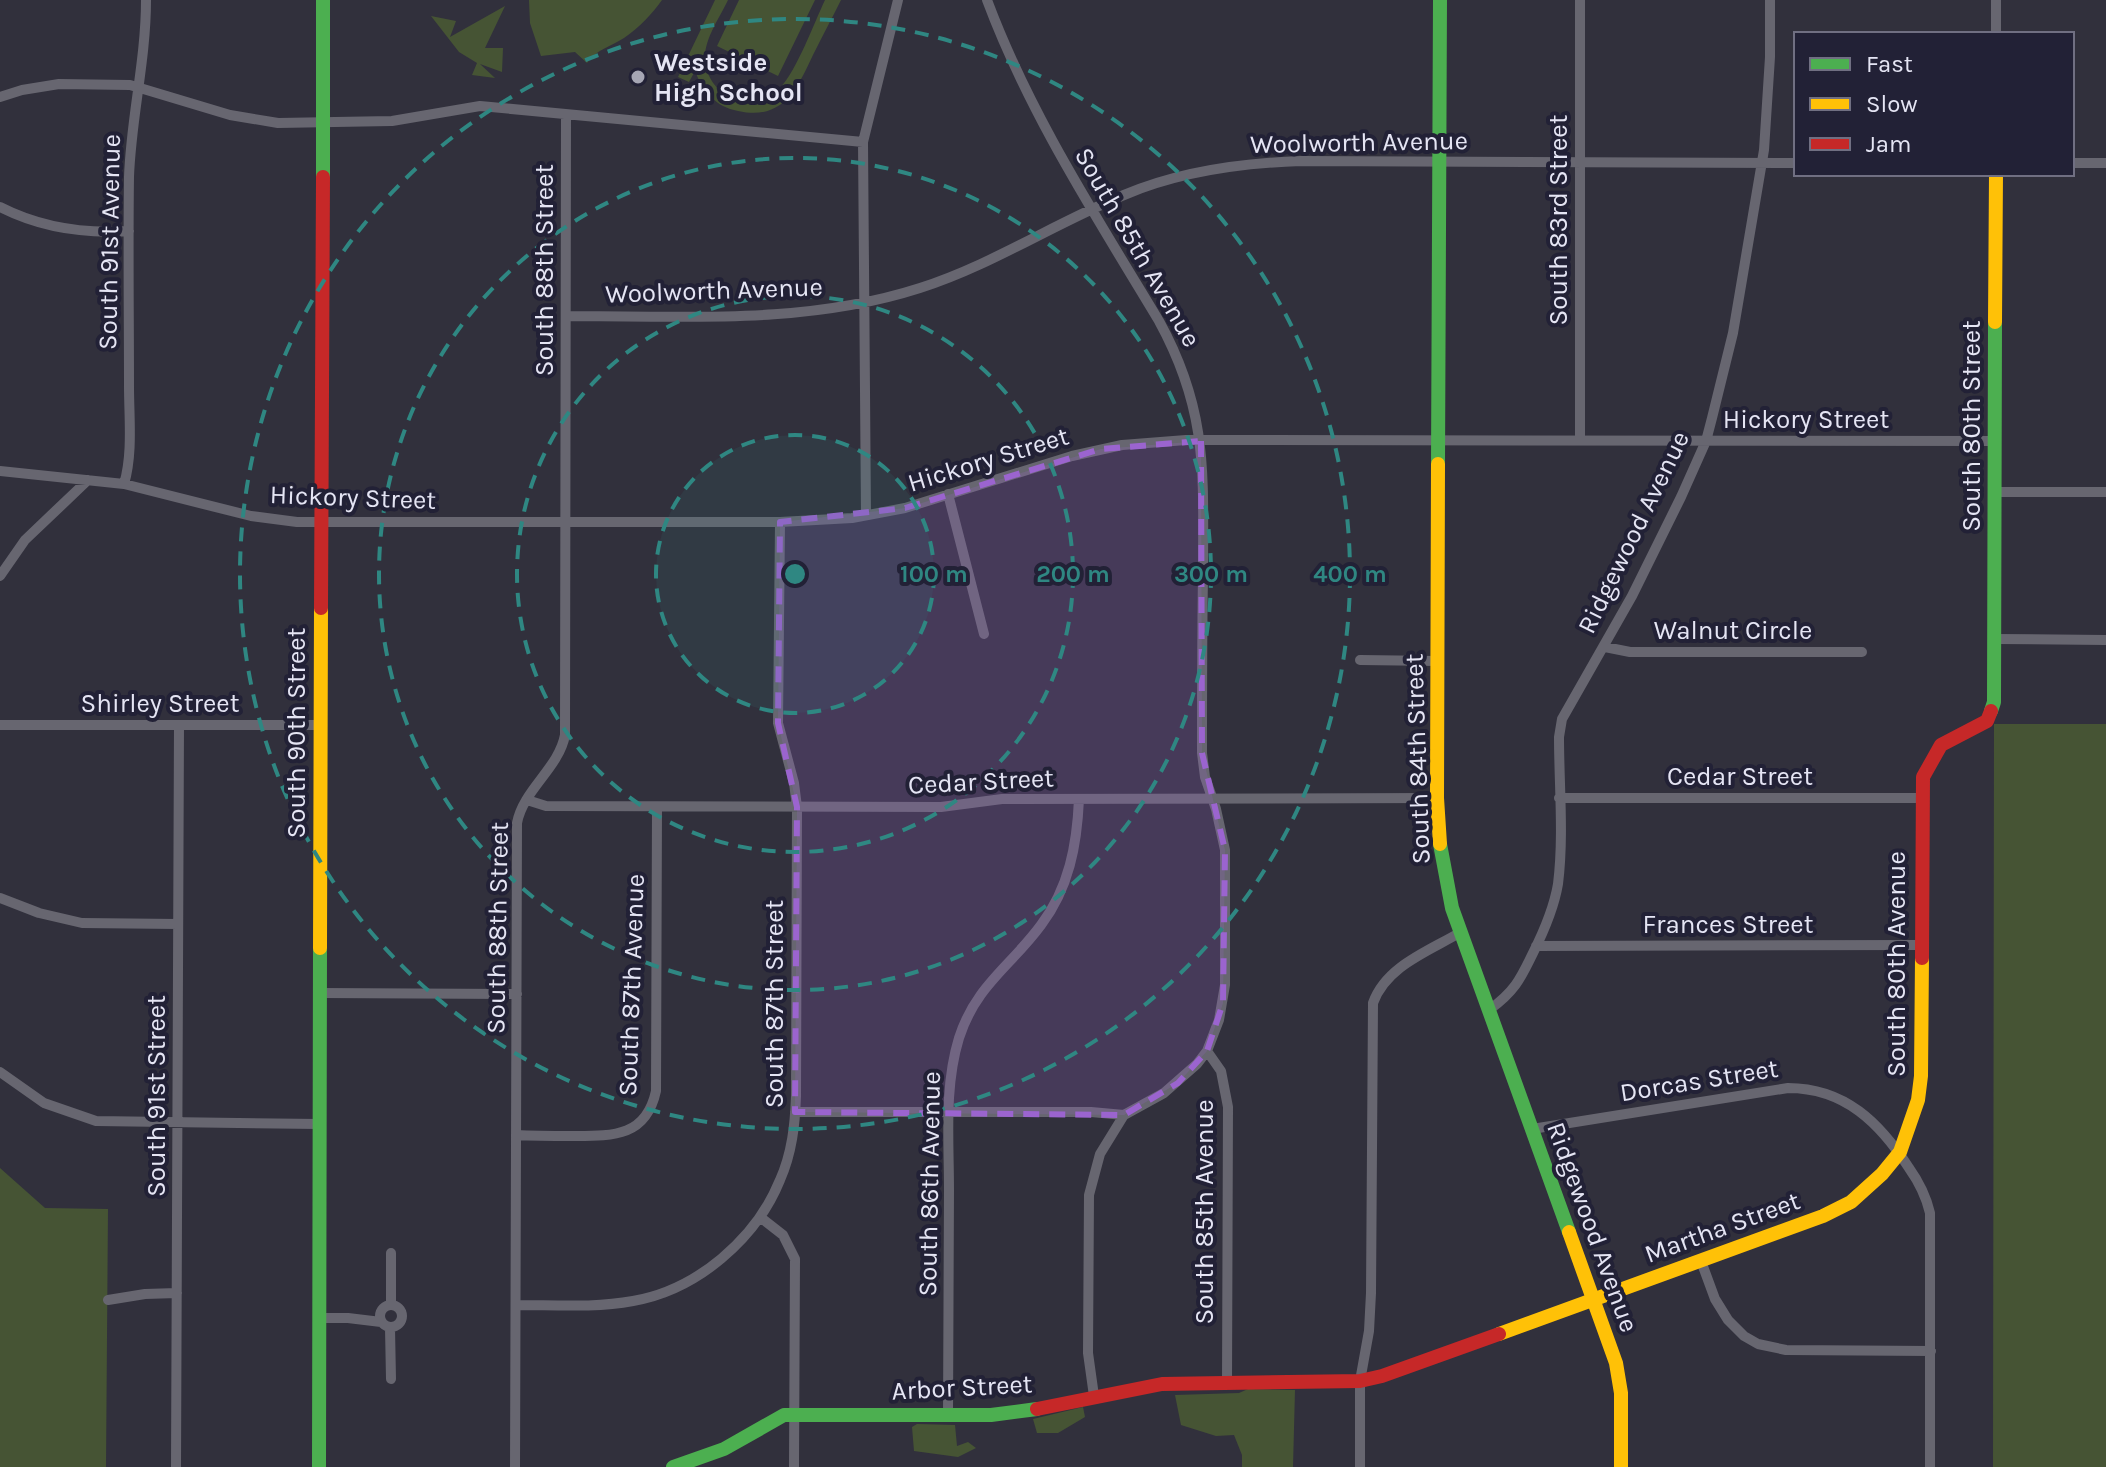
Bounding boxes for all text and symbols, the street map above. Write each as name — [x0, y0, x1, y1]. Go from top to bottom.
legend — [1794, 32, 2074, 176]
place label: Westside High School — [654, 47, 803, 108]
text: Fast — [1866, 50, 1913, 78]
marker: Westside High School — [629, 68, 647, 86]
text: Slow — [1866, 90, 1918, 118]
street label: South 83rd Street — [1543, 114, 1574, 326]
street label: Woolworth Avenue — [1250, 125, 1468, 160]
text: Jam — [1866, 130, 1911, 158]
street label: South 91st Avenue — [92, 134, 127, 350]
street label: South 85th Avenue — [1068, 142, 1207, 353]
street label: South 88th Street — [529, 164, 560, 376]
street label: Woolworth Avenue — [605, 271, 823, 310]
street label: South 80th Street — [1956, 320, 1987, 532]
street label: Hickory Street — [1723, 404, 1889, 435]
street label: Hickory Street — [904, 420, 1072, 499]
street label: Ridgewood Avenue — [1571, 426, 1696, 639]
street label: Hickory Street — [269, 479, 437, 516]
centre of rings — [781, 560, 809, 588]
text: 100 m — [900, 560, 968, 588]
text: 200 m — [1036, 560, 1110, 588]
text: 300 m — [1174, 560, 1248, 588]
text: 400 m — [1313, 560, 1387, 588]
street label: Walnut Circle — [1654, 615, 1812, 646]
street label: South 90th Street — [281, 627, 312, 838]
street label: South 84th Street — [1398, 653, 1437, 865]
street label: Shirley Street — [81, 688, 240, 719]
street label: Cedar Street — [1667, 761, 1813, 792]
street label: Cedar Street — [907, 762, 1055, 801]
street label: South 88th Street — [480, 821, 515, 1034]
street label: South 80th Avenue — [1881, 851, 1912, 1077]
street label: South 87th Avenue — [612, 873, 651, 1097]
street label: South 87th Street — [759, 900, 790, 1108]
street label: Frances Street — [1642, 909, 1814, 940]
street label: South 91st Street — [141, 995, 172, 1197]
street label: Dorcas Street — [1618, 1053, 1781, 1108]
street label: South 86th Avenue — [912, 1071, 947, 1297]
street label: South 85th Avenue — [1189, 1099, 1220, 1325]
street label: Ridgewood Avenue — [1540, 1118, 1645, 1337]
street label: Martha Street — [1640, 1185, 1804, 1270]
street label: Arbor Street — [891, 1368, 1033, 1407]

